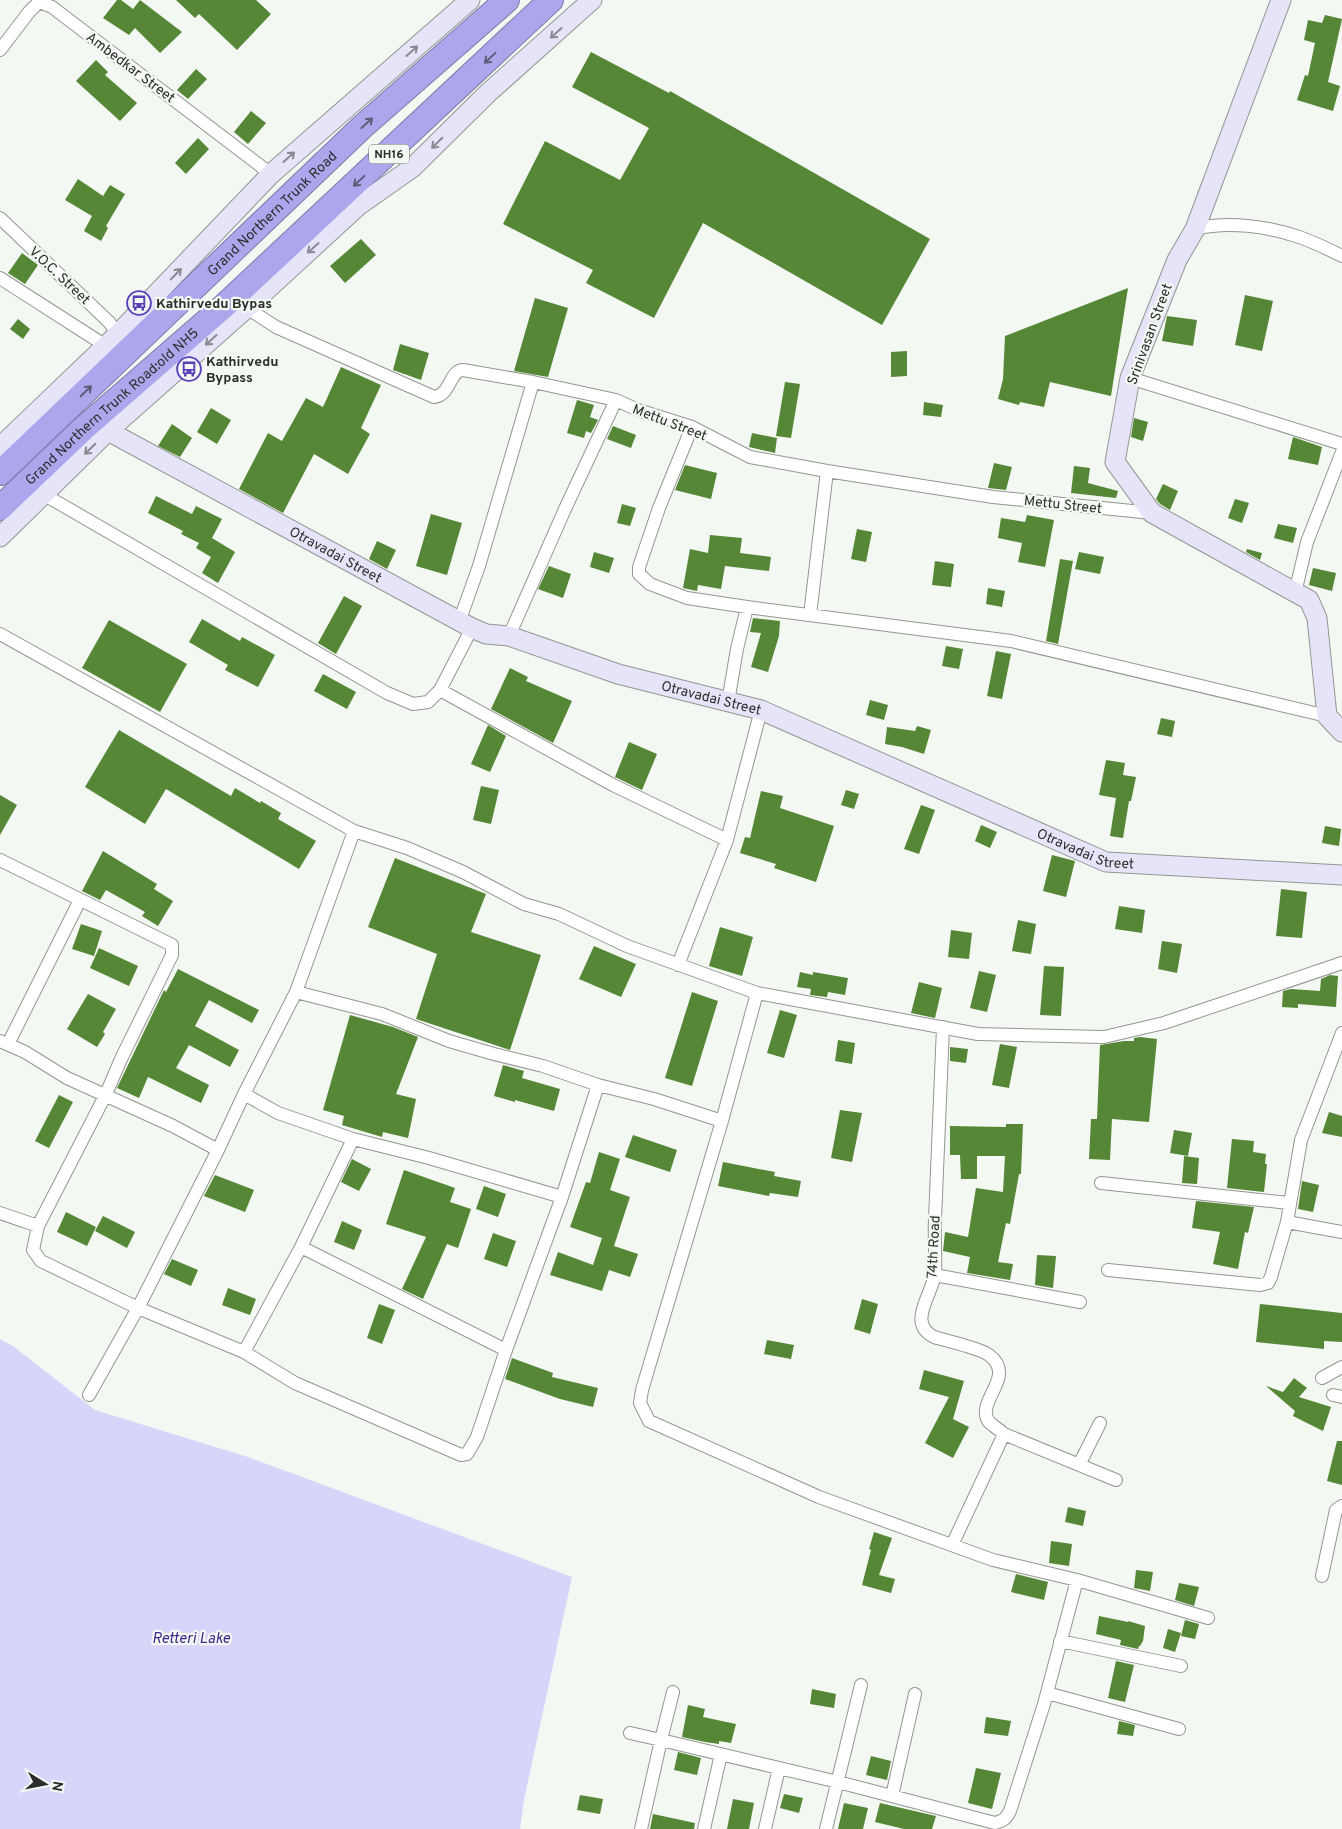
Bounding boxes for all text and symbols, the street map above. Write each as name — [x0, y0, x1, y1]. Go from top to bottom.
one-way arrow — [549, 27, 562, 38]
street label: Ambedkar Street — [82, 29, 178, 107]
one-way arrow — [405, 45, 418, 56]
one-way arrow — [484, 52, 497, 64]
one-way arrow — [360, 118, 373, 129]
one-way arrow — [431, 137, 443, 150]
road number: NH16 — [369, 144, 409, 164]
street label: Grand Northern Trunk Road — [204, 148, 341, 280]
one-way arrow — [283, 151, 296, 163]
one-way arrow — [353, 175, 365, 187]
one-way arrow — [307, 242, 319, 254]
street label: V.O.C. Street — [25, 244, 93, 309]
one-way arrow — [170, 267, 182, 280]
street label: Srinivasan Street — [1124, 281, 1177, 388]
bus stop icon: Kathirvedu Bypas — [126, 290, 152, 316]
place label: Kathirvedu Bypas — [156, 296, 272, 313]
street label: Grand Northern Trunk Road:old NH5 — [22, 325, 203, 489]
one-way arrow — [204, 334, 217, 346]
place label: Kathirvedu Bypass — [206, 354, 279, 387]
bus stop icon: Kathirvedu Bypass — [176, 356, 202, 382]
one-way arrow — [80, 385, 92, 397]
street label: Mettu Street — [630, 401, 709, 445]
one-way arrow — [84, 443, 96, 455]
street label: Mettu Street — [1023, 493, 1103, 518]
street label: Otravadai Street — [286, 524, 384, 588]
street label: Otravadai Street — [659, 678, 763, 720]
street label: Otravadai Street — [1034, 826, 1135, 874]
street label: 74th Road — [924, 1215, 945, 1279]
water label: Retteri Lake — [152, 1630, 230, 1649]
north arrow — [20, 1759, 70, 1809]
text: N — [47, 1780, 66, 1792]

